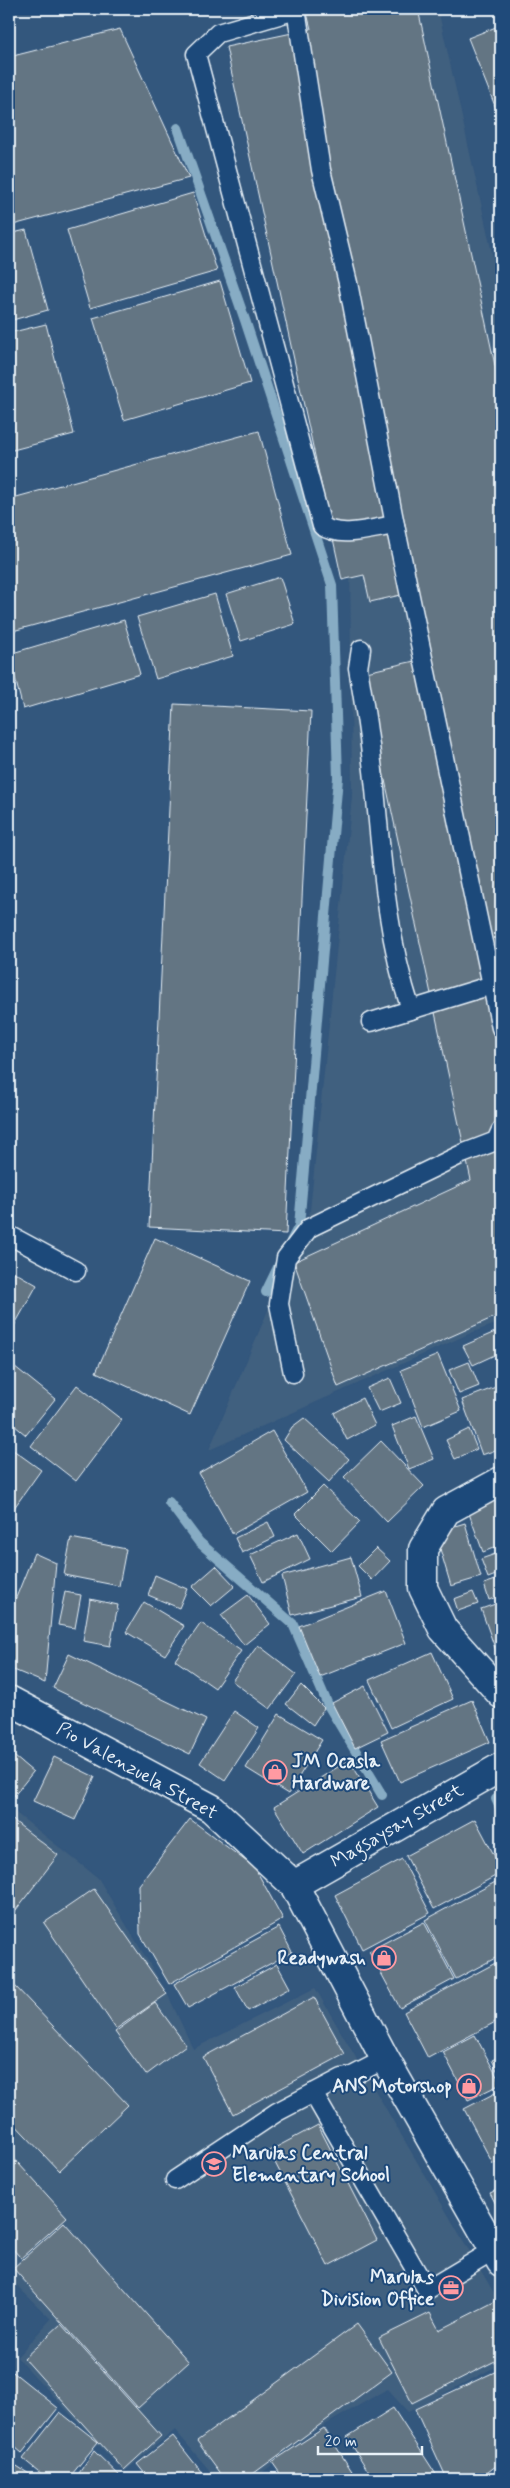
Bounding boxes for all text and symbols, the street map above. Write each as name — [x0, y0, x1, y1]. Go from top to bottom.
street label: Pio Valenzuela Street — [52, 1716, 222, 1826]
place label: JM Ocasla Hardware — [292, 1749, 380, 1796]
shop icon: JM Ocasla Hardware — [262, 1759, 288, 1785]
street label: Magsaysay Street — [326, 1778, 469, 1877]
shop icon: Readywash — [371, 1945, 397, 1971]
place label: Readywash — [278, 1946, 366, 1971]
shop icon: ANS Motorshop — [456, 2073, 482, 2099]
place label: ANS Motorshop — [332, 2074, 452, 2099]
place label: Marulas Central Elementary School — [232, 2141, 390, 2188]
school or university icon: Marulas Central Elementary School — [201, 2151, 227, 2177]
place label: Marulas Division Office — [321, 2265, 435, 2312]
office icon: Marulas Division Office — [438, 2275, 464, 2301]
scale bar — [318, 2423, 421, 2455]
text: 20 m — [325, 2432, 357, 2452]

